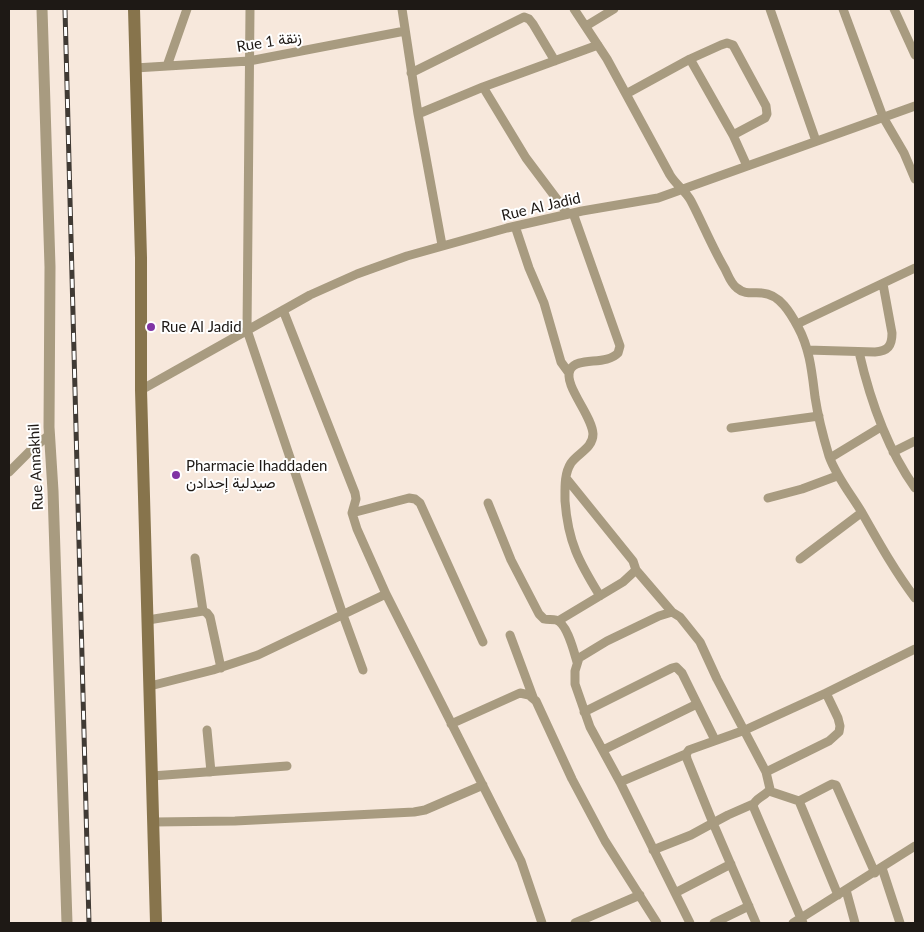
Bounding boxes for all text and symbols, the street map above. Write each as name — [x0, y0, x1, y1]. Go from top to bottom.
street label: Rue 1 زنقة — [235, 28, 303, 56]
street label: Rue Al Jadid — [500, 189, 582, 225]
place label: Rue Al Jadid — [161, 318, 242, 336]
marker: Rue Al Jadid — [145, 321, 157, 333]
street label: Rue Annakhil — [25, 423, 47, 511]
place label: Pharmacie Ihaddaden صيدلية إحدادن — [186, 457, 327, 492]
marker: Pharmacie Ihaddaden صيدلية إحدادن — [170, 469, 182, 481]

